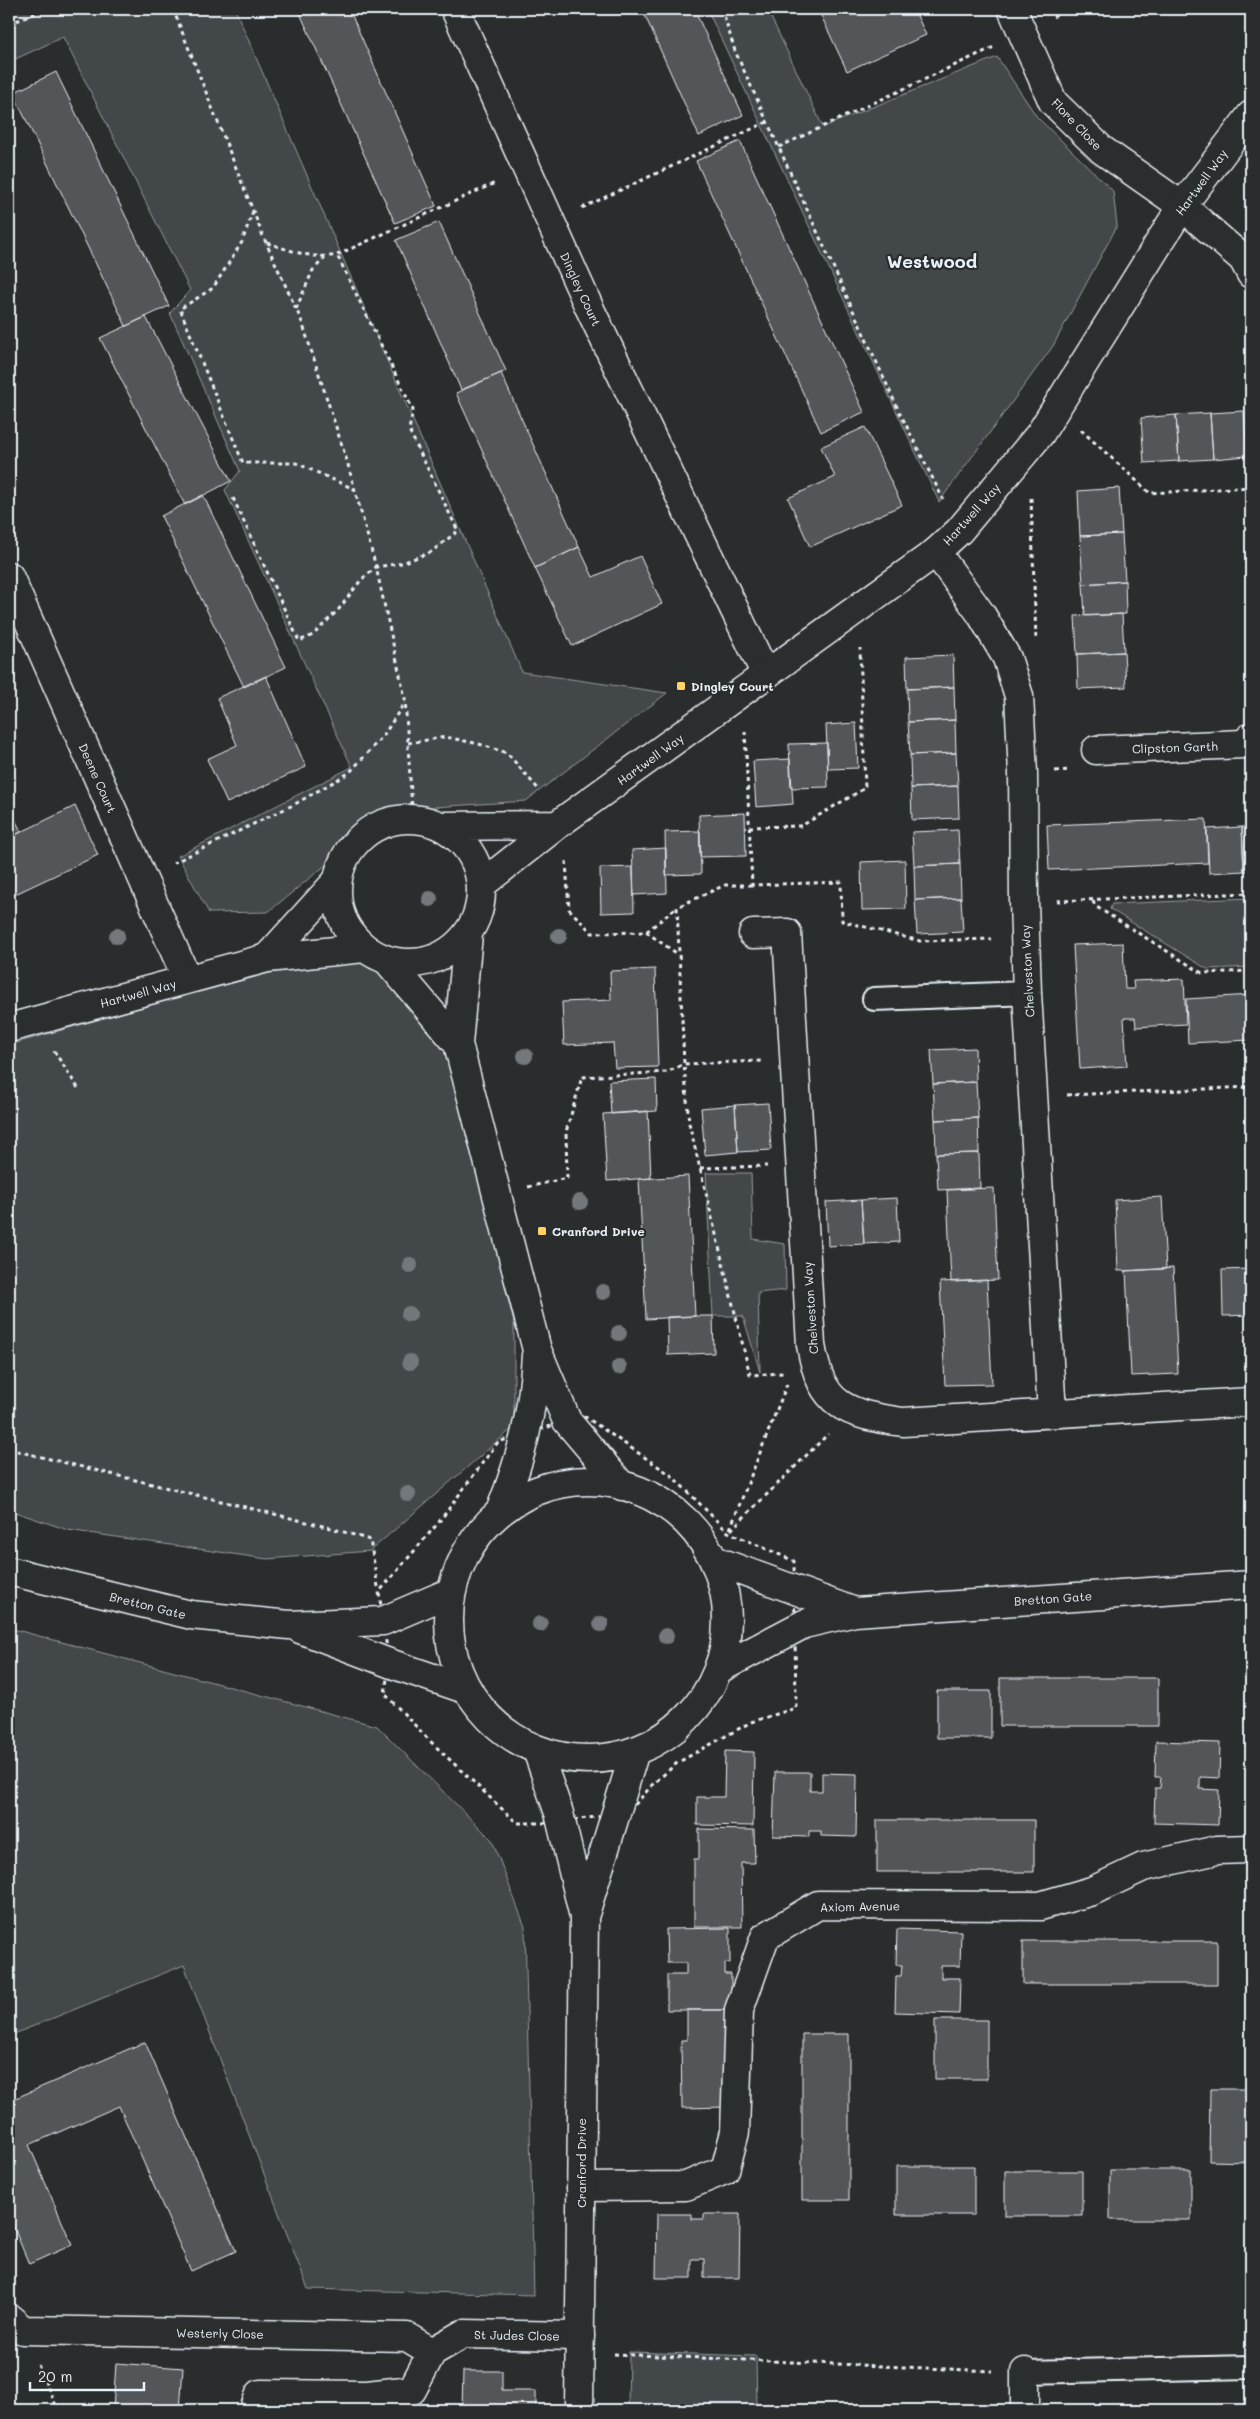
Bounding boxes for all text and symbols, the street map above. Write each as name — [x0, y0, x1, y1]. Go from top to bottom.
street label: Flore Close — [1048, 95, 1106, 153]
street label: Hartwell Way — [1172, 146, 1230, 218]
district label: Westwood — [887, 249, 977, 273]
street label: Dingley Court — [557, 250, 605, 328]
street label: Hartwell Way — [939, 480, 1003, 548]
place label: Dingley Court — [691, 678, 774, 694]
marker: Dingley Court — [675, 680, 687, 692]
street label: Hartwell Way — [614, 730, 686, 788]
street label: Clipston Garth — [1132, 737, 1218, 756]
street label: Deene Court — [76, 741, 120, 815]
street label: Chelveston Way — [1017, 924, 1037, 1018]
street label: Hartwell Way — [98, 975, 178, 1011]
place label: Cranford Drive — [552, 1223, 645, 1239]
marker: Cranford Drive — [536, 1225, 548, 1237]
street label: Chelveston Way — [799, 1261, 821, 1355]
street label: Bretton Gate — [1013, 1587, 1093, 1609]
street label: Bretton Gate — [108, 1588, 188, 1622]
street label: Axiom Avenue — [820, 1897, 900, 1915]
street label: Cranford Drive — [573, 2118, 589, 2208]
street label: Westerly Close — [176, 2324, 264, 2342]
street label: St Judes Close — [474, 2326, 560, 2344]
scale bar — [30, 2359, 144, 2391]
text: 20 m — [38, 2366, 72, 2386]

